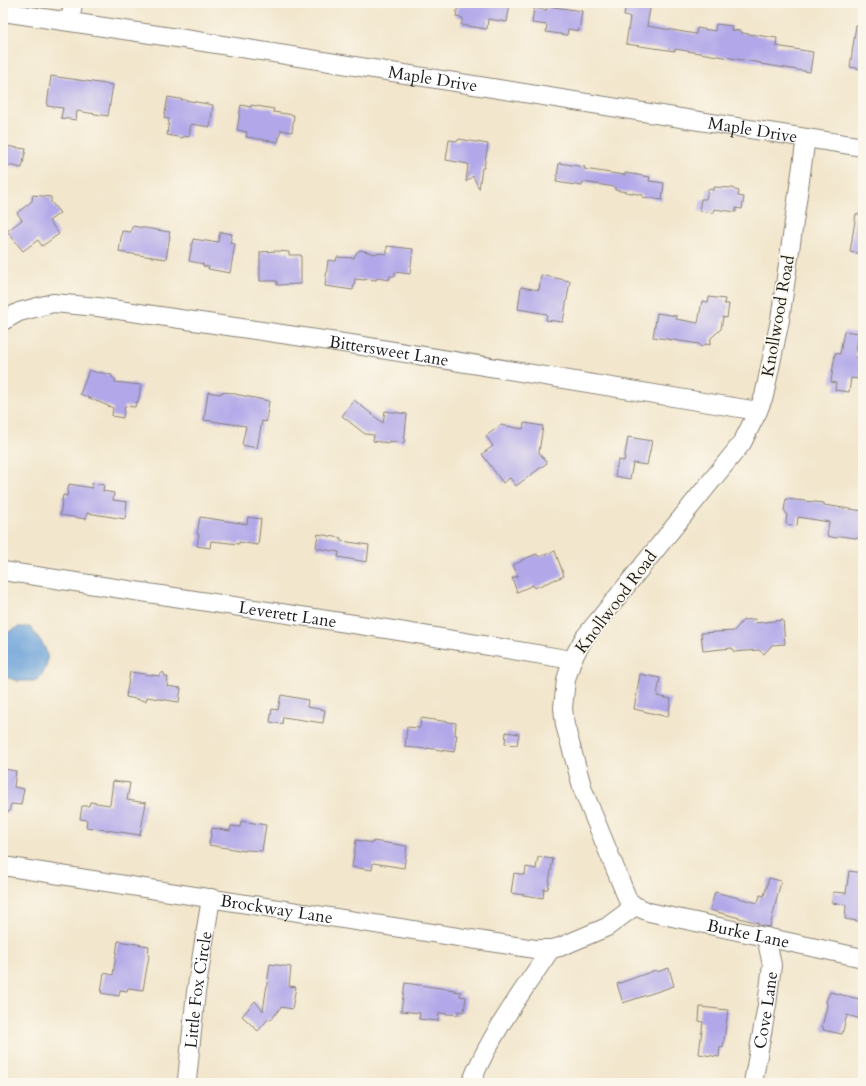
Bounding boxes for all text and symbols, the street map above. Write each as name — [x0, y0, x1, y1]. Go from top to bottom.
street label: Maple Drive — [387, 60, 479, 97]
street label: Maple Drive — [706, 111, 799, 148]
street label: Knollwood Road — [756, 253, 800, 379]
street label: Bittersweet Lane — [328, 330, 451, 371]
street label: Knollwood Road — [570, 546, 662, 658]
street label: Leverett Lane — [237, 595, 338, 633]
street label: Brockway Lane — [219, 889, 335, 929]
street label: Burke Lane — [705, 913, 792, 953]
street label: Little Fox Circle — [179, 929, 217, 1049]
street label: Cove Lane — [748, 970, 783, 1051]

